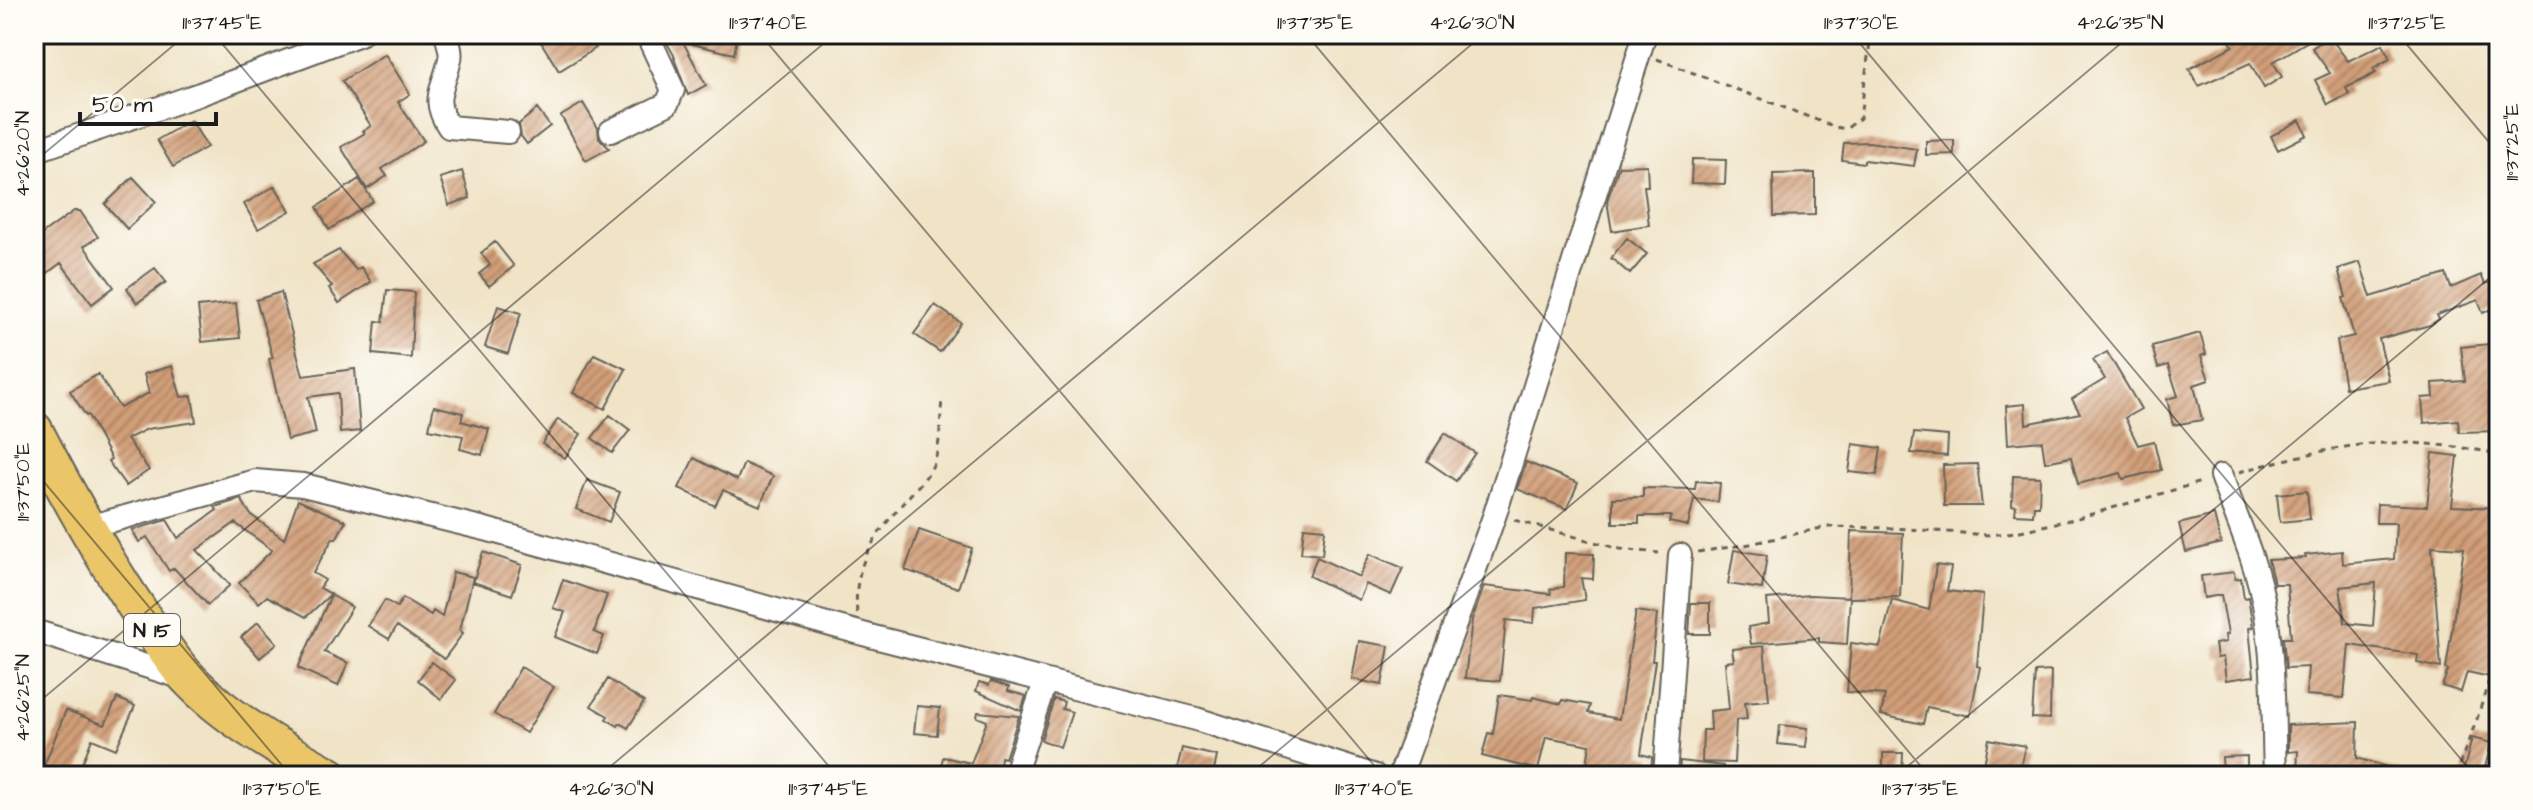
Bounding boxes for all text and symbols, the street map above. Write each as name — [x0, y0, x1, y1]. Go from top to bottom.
text: 11°37'45"E — [182, 9, 262, 37]
text: 11°37'40"E — [729, 9, 807, 37]
text: 11°37'35"E — [1277, 9, 1353, 37]
text: 4°26'30"N — [1429, 9, 1515, 37]
text: 11°37'30"E — [1824, 9, 1898, 37]
text: 4°26'35"N — [2077, 9, 2163, 37]
text: 11°37'25"E — [2368, 9, 2446, 37]
scale bar — [80, 76, 216, 126]
text: 50 m — [92, 88, 153, 122]
text: 11°37'25"E — [2498, 103, 2526, 181]
text: 4°26'20"N — [9, 111, 37, 197]
text: 11°37'50"E — [9, 443, 37, 521]
road number: N 15 — [124, 614, 180, 646]
text: 4°26'25"N — [9, 654, 37, 742]
text: 11°37'50"E — [243, 775, 321, 803]
text: 4°26'30"N — [568, 775, 654, 803]
text: 11°37'45"E — [788, 775, 868, 803]
text: 11°37'40"E — [1335, 775, 1413, 803]
text: 11°37'35"E — [1882, 775, 1958, 803]

